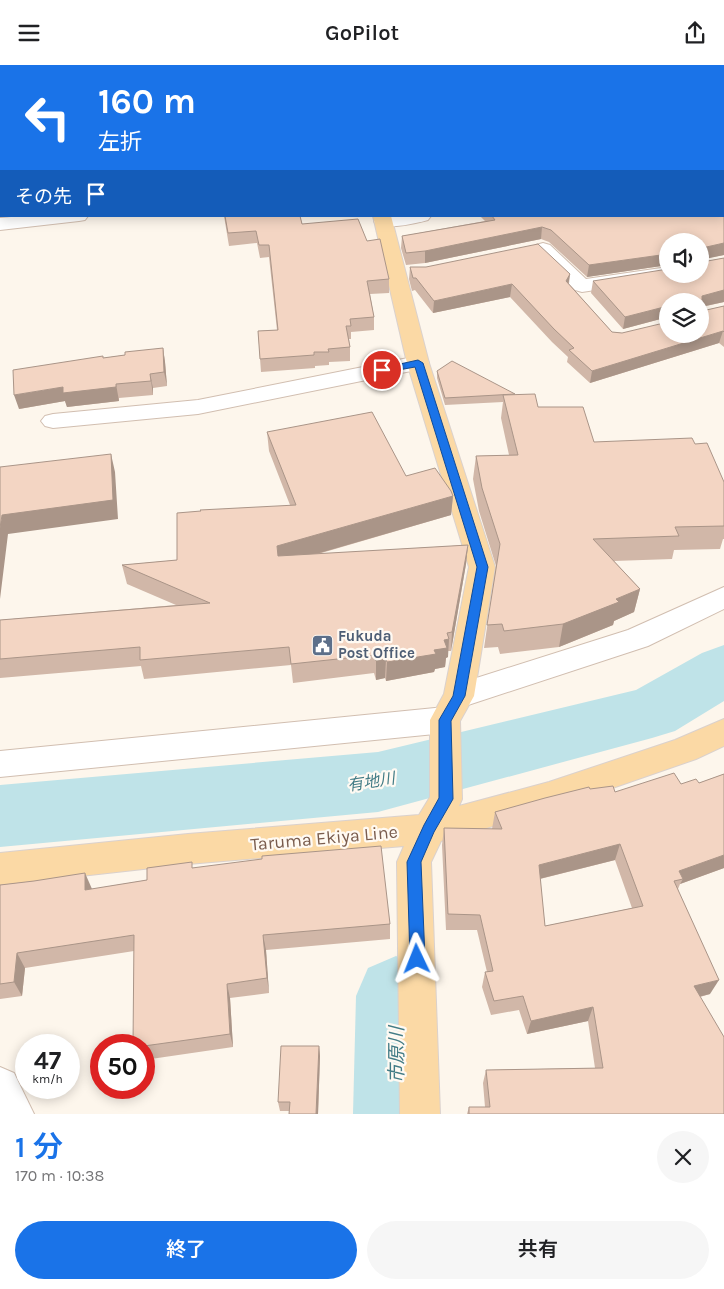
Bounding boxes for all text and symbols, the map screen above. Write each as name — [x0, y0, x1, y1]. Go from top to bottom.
icon: menu — [15, 19, 43, 47]
icon: share — [681, 19, 709, 47]
text: GoPilot — [325, 20, 399, 46]
text: 160 m — [98, 81, 196, 122]
icon: left — [15, 85, 80, 150]
text: 左折 — [98, 129, 142, 155]
icon: arrive — [82, 180, 110, 208]
text: その先 — [15, 186, 72, 208]
map controls — [659, 233, 709, 343]
button: sound — [659, 233, 709, 283]
button: layers — [659, 293, 709, 343]
pin — [361, 349, 403, 391]
icon: arrive — [368, 356, 396, 384]
place label: Fukuda Post Office — [338, 627, 415, 662]
public building icon: Fukuda Post Office — [310, 633, 334, 657]
water label: 有地川 — [346, 768, 398, 795]
street label: Taruma Ekiya Line — [249, 821, 399, 855]
position arrow — [390, 932, 442, 984]
water label: 市原川 — [386, 1025, 408, 1084]
speed limit sign: 50 — [90, 1034, 155, 1099]
text: 47 — [34, 1046, 61, 1075]
text: km/h — [32, 1072, 63, 1086]
text: 1 分 — [15, 1129, 63, 1165]
button: close — [657, 1131, 709, 1183]
text: 170 m · 10:38 — [15, 1166, 104, 1185]
button: 終了 — [15, 1221, 357, 1279]
button: 共有 — [367, 1221, 709, 1279]

